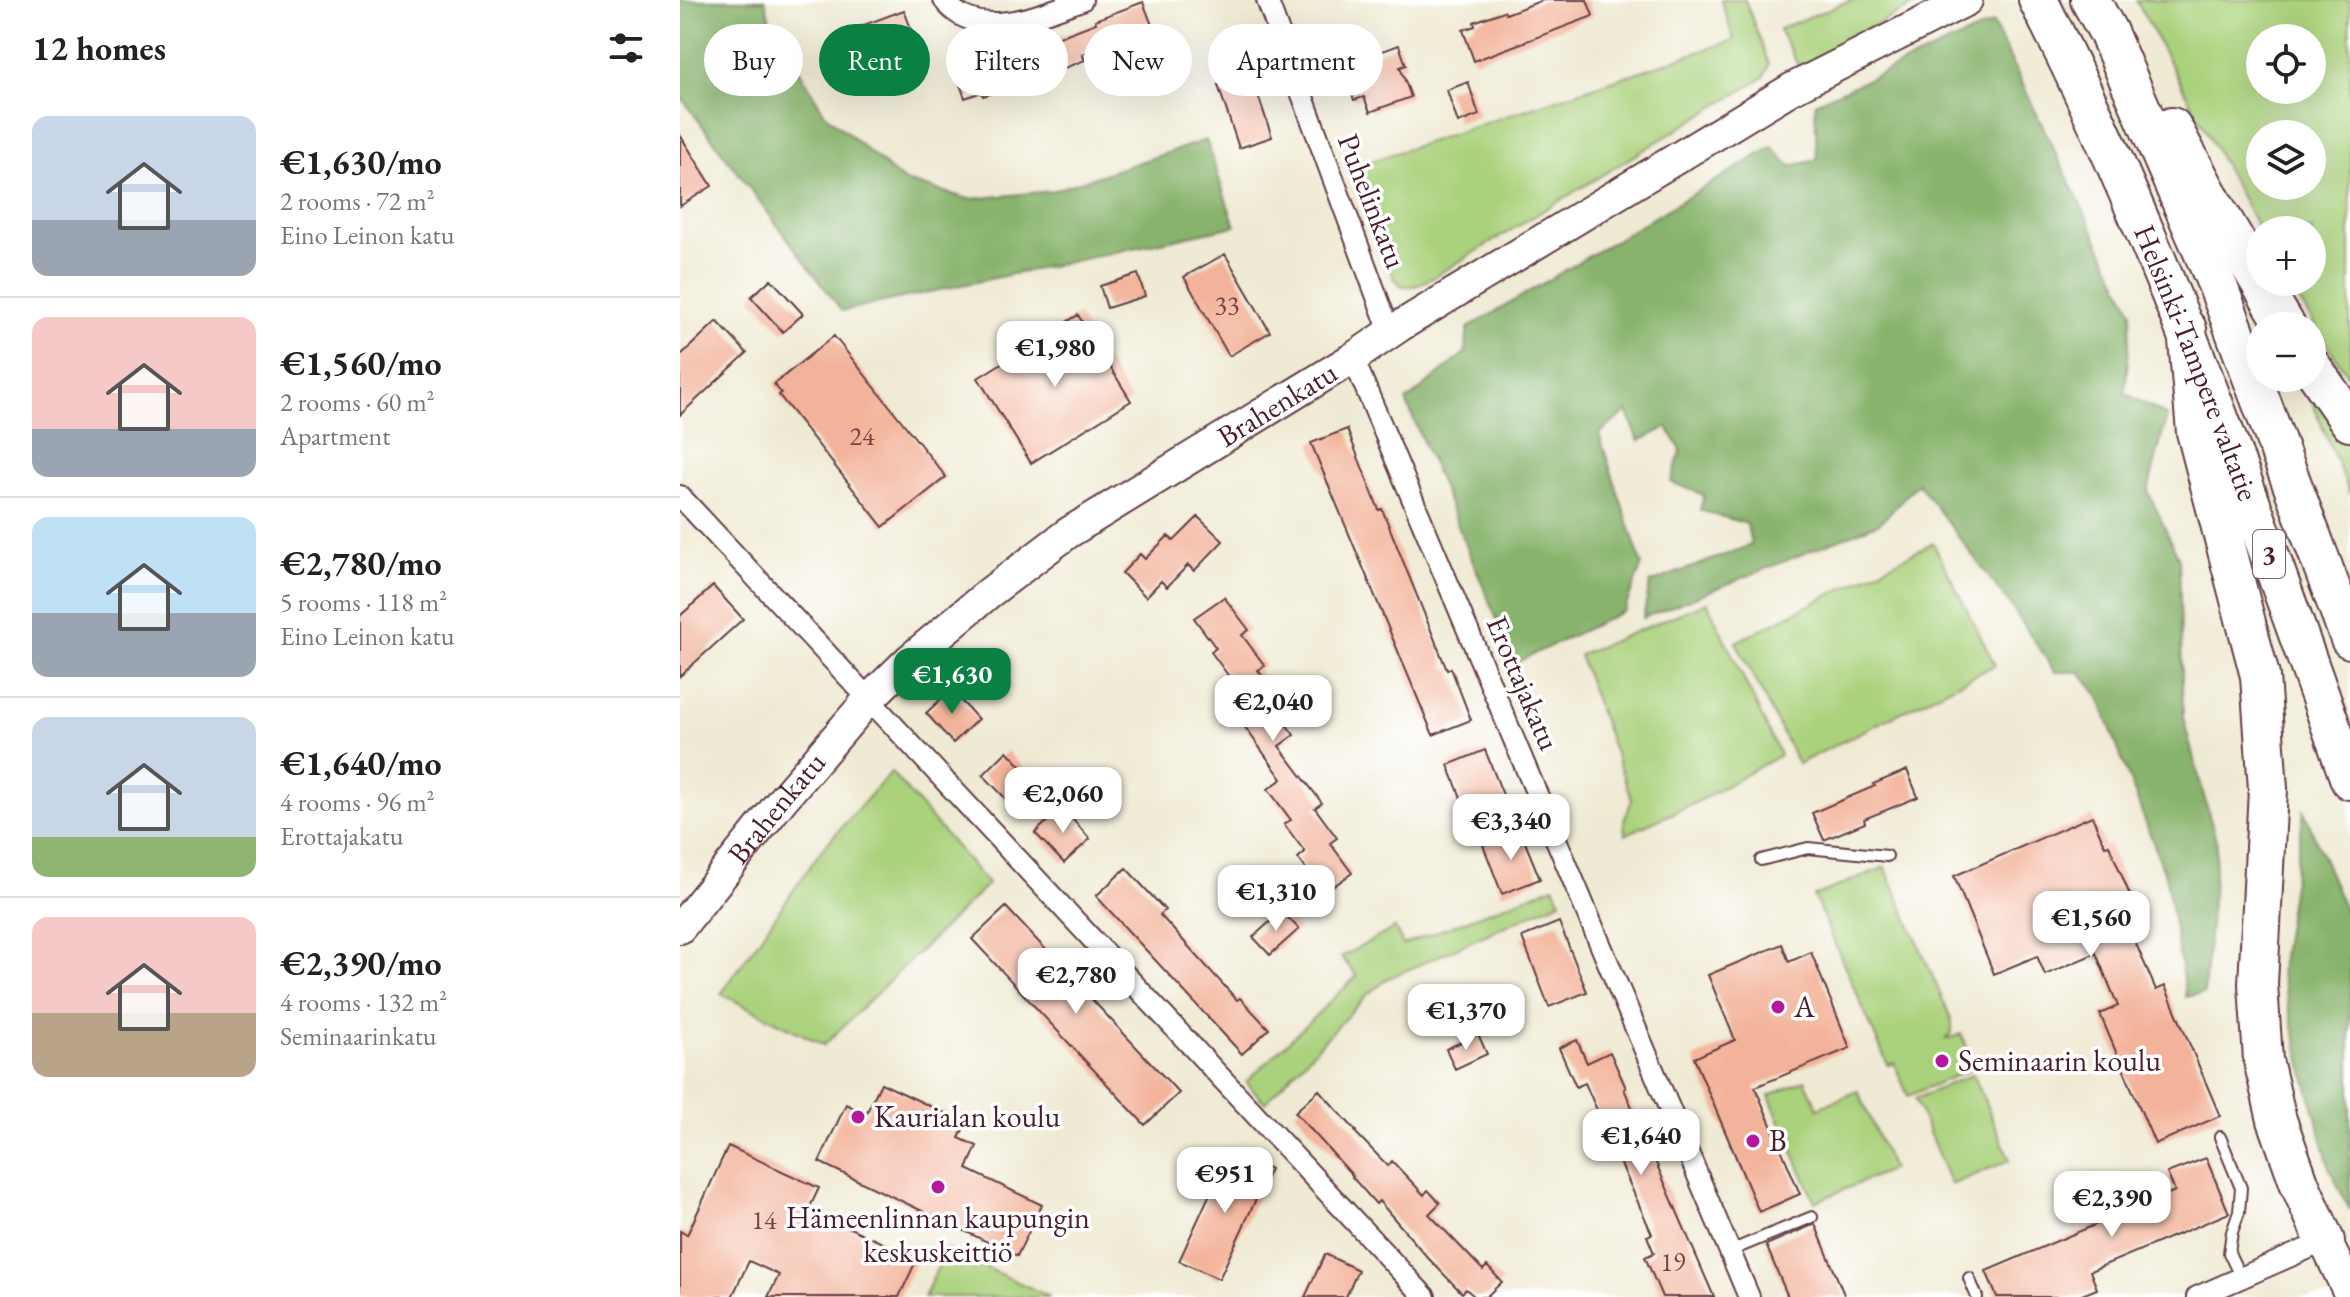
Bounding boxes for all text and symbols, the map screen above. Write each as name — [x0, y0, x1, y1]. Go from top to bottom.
chip: Buy — [704, 24, 803, 96]
chip: Rent — [819, 24, 930, 96]
chip: Filters — [946, 24, 1068, 96]
chip: New — [1084, 24, 1192, 96]
chip: Apartment — [1208, 24, 1383, 96]
map controls — [2246, 24, 2326, 392]
button: locate — [2246, 24, 2326, 104]
text: 12 homes — [32, 26, 166, 70]
icon: filters — [604, 26, 648, 70]
button: layers — [2246, 120, 2326, 200]
street label: Puhelinkatu — [1329, 128, 1416, 274]
text: €1,630/mo — [280, 140, 442, 184]
icon: home — [96, 148, 192, 244]
text: 2 rooms · 72 m² — [280, 184, 435, 218]
button: + — [2246, 216, 2326, 296]
text: Eino Leinon katu — [280, 218, 455, 252]
street label: Helsinki-Tampere valtatie — [2125, 219, 2268, 506]
house number: 33 — [1215, 288, 1239, 322]
button: − — [2246, 312, 2326, 392]
pin: €1,980 — [990, 321, 1120, 389]
text: €1,980 — [1015, 330, 1095, 364]
text: €1,560/mo — [280, 341, 442, 385]
icon: home — [96, 349, 192, 445]
street label: Brahenkatu — [1210, 352, 1344, 456]
text: 2 rooms · 60 m² — [280, 385, 435, 419]
text: Apartment — [280, 419, 390, 453]
house number: 24 — [850, 419, 875, 453]
road number: 3 — [2253, 530, 2285, 578]
text: €2,780/mo — [280, 541, 442, 585]
icon: home — [96, 549, 192, 645]
text: 5 rooms · 118 m² — [280, 585, 447, 619]
street label: Erottajakatu — [1478, 610, 1569, 756]
text: Eino Leinon katu — [280, 619, 455, 653]
pin: €1,630 — [887, 648, 1017, 716]
text: €1,630 — [912, 657, 992, 691]
pin: €2,040 — [1208, 675, 1338, 743]
text: €2,040 — [1233, 684, 1313, 718]
text: €1,640/mo — [280, 741, 442, 785]
street label: Brahenkatu — [719, 743, 834, 872]
icon: home — [96, 749, 192, 845]
pin: €2,060 — [998, 767, 1128, 835]
text: €2,060 — [1023, 776, 1103, 810]
text: 4 rooms · 96 m² — [280, 785, 435, 819]
pin: €3,340 — [1446, 794, 1576, 862]
text: €3,340 — [1471, 803, 1551, 837]
text: Erottajakatu — [280, 819, 403, 853]
pin: €1,310 — [1211, 865, 1341, 933]
text: €1,310 — [1236, 874, 1316, 908]
pin: €1,560 — [2026, 891, 2156, 959]
text: €1,560 — [2051, 900, 2131, 934]
text: €2,390/mo — [280, 941, 442, 985]
pin: €2,780 — [1011, 948, 1141, 1016]
icon: home — [96, 949, 192, 1045]
text: €2,780 — [1036, 957, 1116, 991]
pin: €1,370 — [1401, 984, 1531, 1052]
text: 4 rooms · 132 m² — [280, 985, 447, 1019]
place label: A — [1793, 987, 1815, 1026]
text: €1,370 — [1426, 993, 1506, 1027]
marker: A — [1769, 998, 1787, 1016]
text: Seminaarinkatu — [280, 1019, 437, 1053]
place label: Seminaarin koulu — [1958, 1041, 2161, 1080]
marker: Seminaarin koulu — [1933, 1052, 1951, 1070]
place label: Kaurialan koulu — [874, 1097, 1060, 1136]
marker: Kaurialan koulu — [849, 1108, 867, 1126]
pin: €1,640 — [1576, 1109, 1706, 1177]
text: €1,640 — [1601, 1118, 1681, 1152]
place label: B — [1769, 1121, 1787, 1160]
marker: B — [1744, 1132, 1762, 1150]
pin: €951 — [1178, 1147, 1272, 1215]
text: €951 — [1195, 1156, 1255, 1190]
pin: €2,390 — [2047, 1171, 2177, 1239]
marker: Hämeenlinnan kaupungin keskuskeittiö — [929, 1178, 947, 1196]
text: €2,390 — [2072, 1180, 2152, 1214]
place label: Hämeenlinnan kaupungin keskuskeittiö — [786, 1198, 1090, 1271]
house number: 14 — [752, 1203, 777, 1237]
house number: 19 — [1661, 1245, 1686, 1279]

